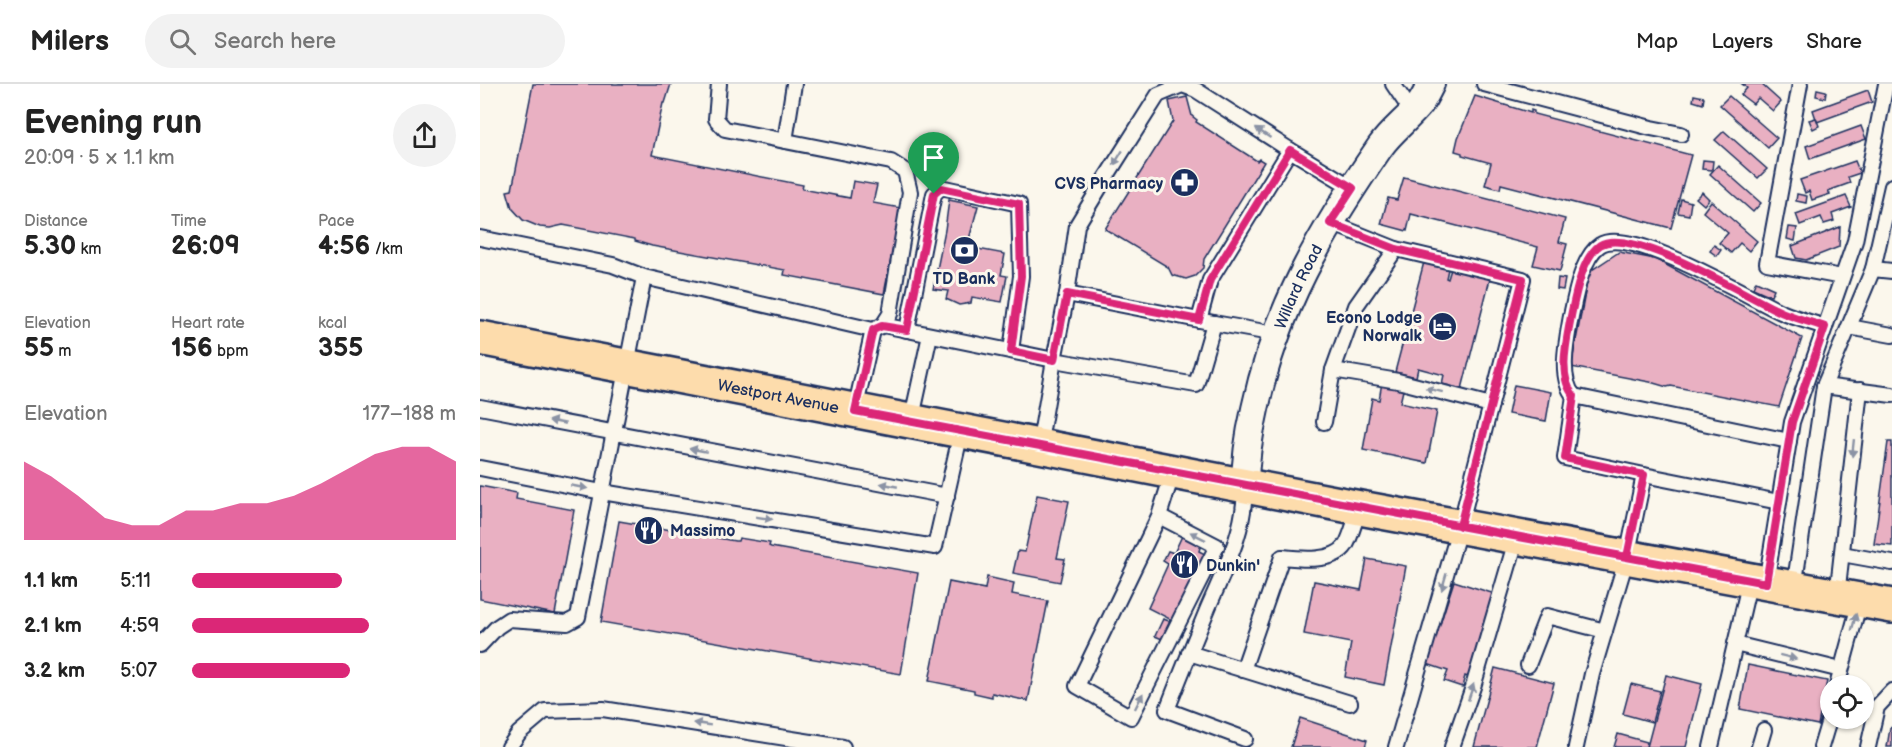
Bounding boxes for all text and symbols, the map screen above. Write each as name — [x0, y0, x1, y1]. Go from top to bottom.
search box — [145, 14, 565, 68]
text: Milers — [30, 25, 109, 58]
icon: search — [166, 25, 199, 58]
text: Search here — [214, 28, 336, 55]
text: Map — [1636, 29, 1678, 54]
text: Layers — [1711, 29, 1773, 54]
text: Share — [1806, 29, 1862, 54]
text: Evening run — [24, 103, 202, 143]
button: share — [393, 104, 456, 167]
one-way arrow — [1255, 127, 1271, 138]
pin — [908, 132, 959, 194]
icon: arrive — [917, 141, 950, 174]
text: 20:09 · 5 × 1.1 km — [24, 146, 175, 170]
one-way arrow — [1112, 150, 1123, 166]
pharmacy icon: CVS Pharmacy — [1168, 167, 1200, 199]
place label: CVS Pharmacy — [1055, 175, 1164, 194]
text: Distance — [24, 212, 88, 231]
text: Time — [171, 212, 206, 231]
text: Pace — [318, 212, 354, 231]
text: 5.30 — [24, 231, 76, 262]
text: 26:09 — [171, 231, 240, 262]
text: 4:56 — [318, 231, 370, 262]
bank icon: TD Bank — [948, 234, 980, 266]
text: km — [76, 240, 102, 259]
text: /km — [370, 240, 403, 259]
street label: Willard Road — [1271, 242, 1327, 332]
place label: TD Bank — [933, 270, 996, 289]
place label: Econo Lodge Norwalk — [1326, 309, 1423, 346]
hotel icon: Econo Lodge Norwalk — [1427, 310, 1459, 342]
text: Elevation — [24, 314, 91, 333]
text: Heart rate — [171, 314, 245, 333]
text: kcal — [318, 314, 347, 333]
text: 55 — [24, 333, 54, 364]
text: 156 — [171, 333, 213, 364]
text: 355 — [318, 333, 363, 364]
text: m — [54, 342, 72, 361]
text: bpm — [213, 342, 249, 361]
street label: Westport Avenue — [716, 376, 841, 418]
one-way arrow — [1425, 385, 1443, 395]
text: Elevation — [24, 402, 107, 426]
text: 177–188 m — [362, 402, 456, 426]
one-way arrow — [547, 417, 566, 426]
one-way arrow — [1849, 439, 1858, 458]
one-way arrow — [688, 445, 707, 454]
one-way arrow — [880, 480, 899, 489]
one-way arrow — [569, 483, 588, 492]
restaurant icon: Massimo — [633, 514, 665, 546]
one-way arrow — [754, 514, 773, 523]
place label: Massimo — [670, 522, 735, 541]
one-way arrow — [1189, 531, 1206, 541]
restaurant icon: Dunkin' — [1169, 549, 1201, 581]
place label: Dunkin' — [1206, 557, 1260, 576]
text: 1.1 km — [24, 569, 78, 593]
text: 5:11 — [120, 569, 151, 593]
one-way arrow — [1439, 573, 1448, 591]
one-way arrow — [1850, 613, 1860, 632]
text: 2.1 km — [24, 614, 82, 638]
text: 4:59 — [120, 614, 159, 638]
one-way arrow — [1779, 653, 1798, 663]
text: 3.2 km — [24, 659, 85, 683]
text: 5:07 — [120, 659, 157, 683]
map controls — [1820, 675, 1874, 729]
button: locate — [1820, 675, 1874, 729]
one-way arrow — [1467, 683, 1477, 701]
one-way arrow — [1134, 693, 1144, 710]
one-way arrow — [692, 720, 711, 729]

